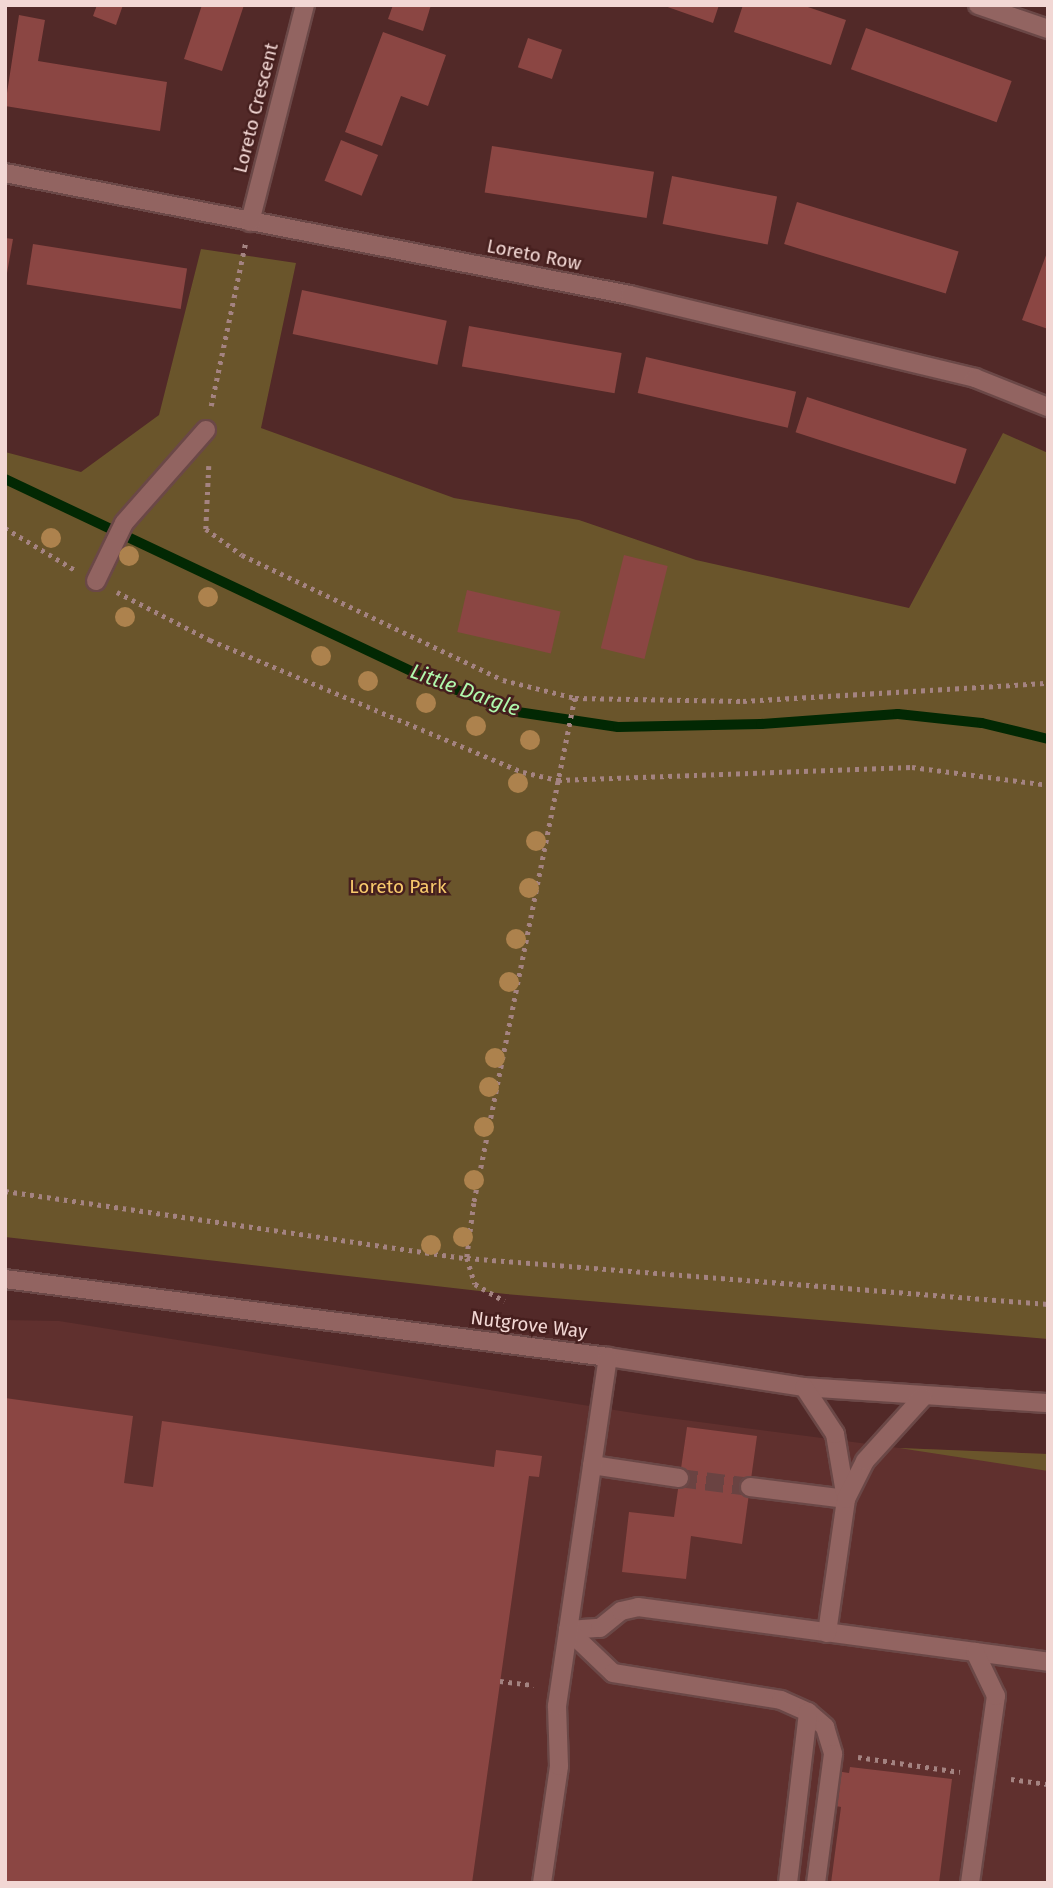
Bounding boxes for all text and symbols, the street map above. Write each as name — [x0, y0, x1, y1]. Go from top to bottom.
street label: Loreto Crescent — [229, 41, 283, 175]
street label: Loreto Row — [485, 235, 583, 275]
water label: Little Dargle — [407, 659, 523, 721]
park label: Loreto Park — [349, 876, 447, 898]
street label: Nutgrove Way — [469, 1307, 589, 1343]

